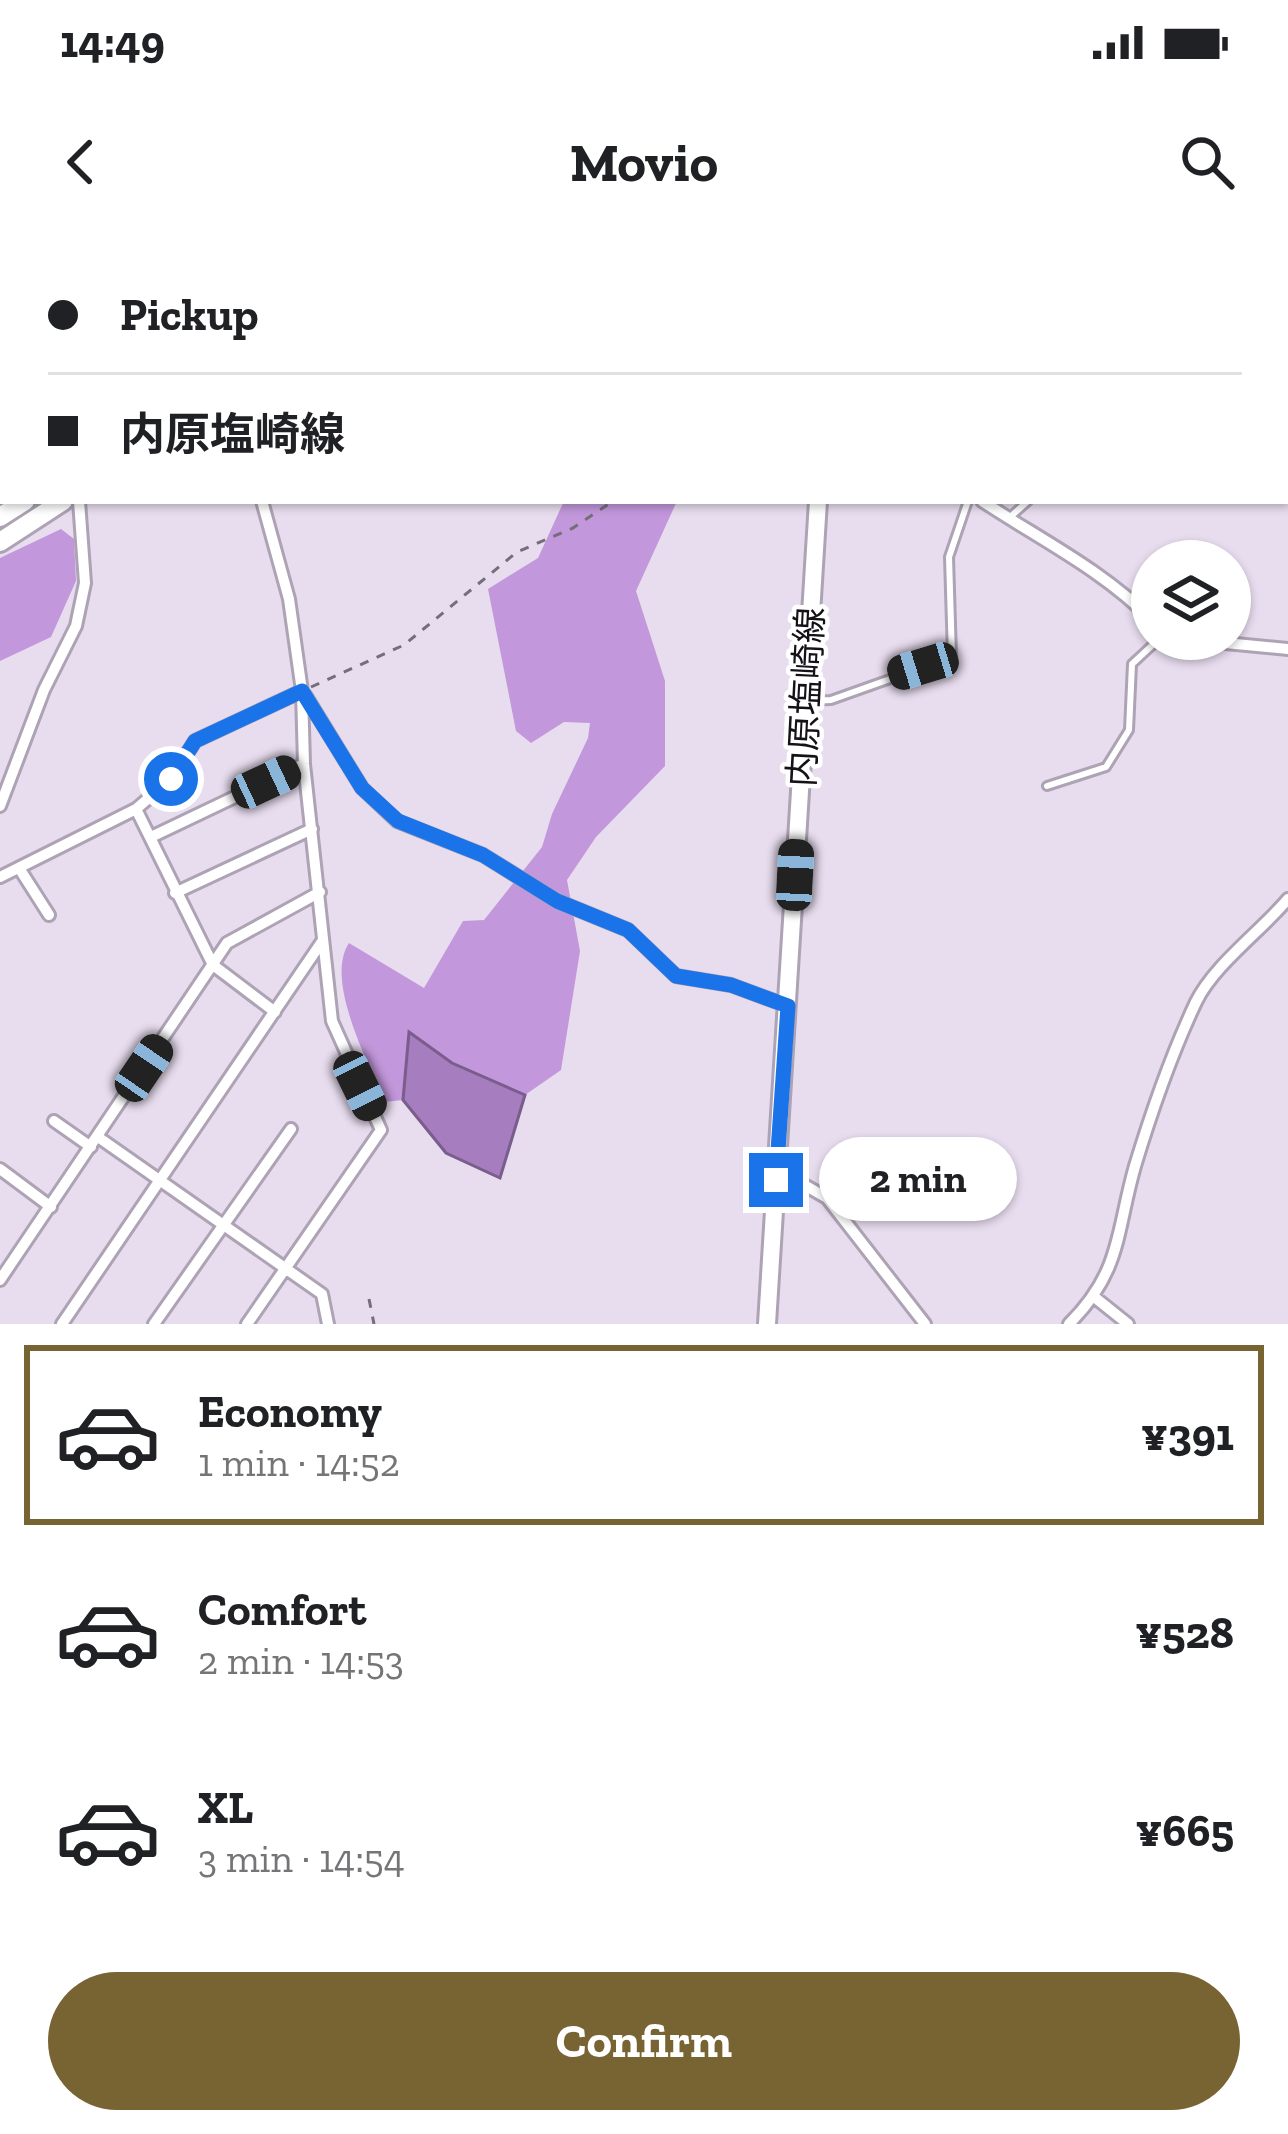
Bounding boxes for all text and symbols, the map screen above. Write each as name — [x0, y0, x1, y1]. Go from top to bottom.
text: 14:49 — [60, 15, 165, 69]
icon: back — [48, 129, 114, 195]
icon: search — [1174, 129, 1240, 195]
text: Movio — [570, 130, 718, 195]
text: Pickup — [120, 288, 258, 342]
text: 内原塩崎線 — [120, 408, 345, 462]
map controls — [1131, 540, 1251, 660]
button: layers — [1131, 540, 1251, 660]
street label: 内原塩崎線 — [780, 606, 832, 788]
car — [883, 638, 963, 694]
car — [226, 750, 306, 814]
route start — [144, 752, 198, 806]
car — [775, 838, 815, 912]
car — [109, 1028, 179, 1108]
car — [328, 1046, 392, 1126]
callout: 2 min — [818, 1138, 1016, 1222]
route end — [749, 1153, 803, 1207]
text: 2 min — [869, 1155, 967, 1202]
icon: car — [54, 1381, 162, 1489]
text: Economy — [198, 1385, 382, 1439]
text: ¥391 — [1141, 1408, 1234, 1462]
text: 1 min · 14:52 — [198, 1439, 400, 1486]
icon: car — [54, 1579, 162, 1687]
text: Comfort — [198, 1583, 366, 1637]
text: ¥528 — [1135, 1606, 1234, 1660]
text: 2 min · 14:53 — [198, 1637, 404, 1684]
icon: car — [54, 1777, 162, 1885]
text: XL — [198, 1781, 253, 1835]
text: ¥665 — [1135, 1804, 1234, 1858]
text: 3 min · 14:54 — [198, 1835, 405, 1882]
button: Confirm — [48, 1972, 1240, 2110]

